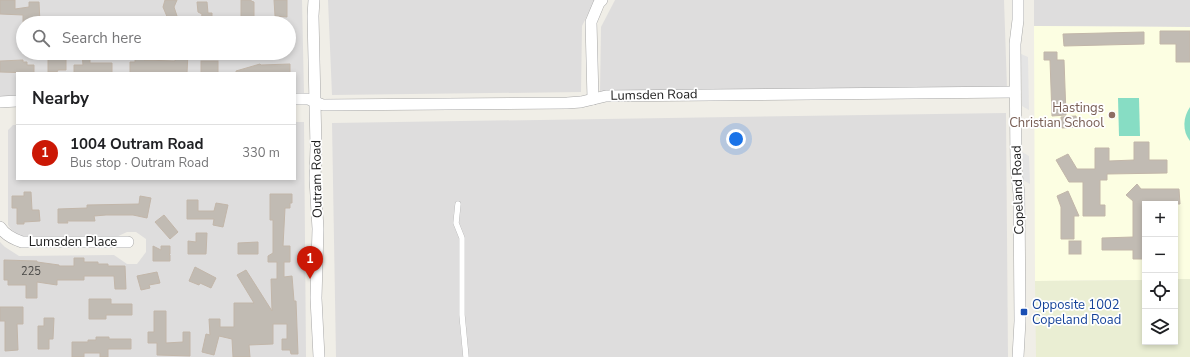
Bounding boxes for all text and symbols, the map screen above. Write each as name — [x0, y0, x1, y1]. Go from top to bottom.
search box — [16, 16, 296, 60]
icon: search — [30, 27, 52, 49]
text: Search here — [62, 28, 142, 48]
street label: Lumsden Road — [610, 85, 698, 105]
text: Nearby — [32, 87, 89, 110]
place label: Hastings Christian School — [1009, 99, 1104, 132]
marker: Hastings Christian School — [1107, 110, 1117, 120]
your location — [726, 129, 746, 149]
text: 1004 Outram Road — [70, 134, 203, 154]
street label: Outram Road — [307, 140, 327, 218]
text: 1 — [41, 144, 49, 162]
text: 330 m — [242, 144, 280, 162]
street label: Copeland Road — [1007, 145, 1029, 235]
text: Bus stop · Outram Road — [70, 154, 209, 172]
map controls — [1142, 201, 1178, 345]
button: + — [1142, 201, 1178, 237]
street label: Lumsden Place — [29, 233, 117, 251]
button: − — [1142, 237, 1178, 273]
pin: 1 — [297, 246, 323, 279]
house number: 225 — [21, 264, 41, 279]
button: locate — [1142, 273, 1178, 309]
place label: Opposite 1002 Copeland Road — [1032, 296, 1121, 329]
marker: Opposite 1002 Copeland Road — [1019, 307, 1029, 317]
button: layers — [1142, 309, 1178, 345]

